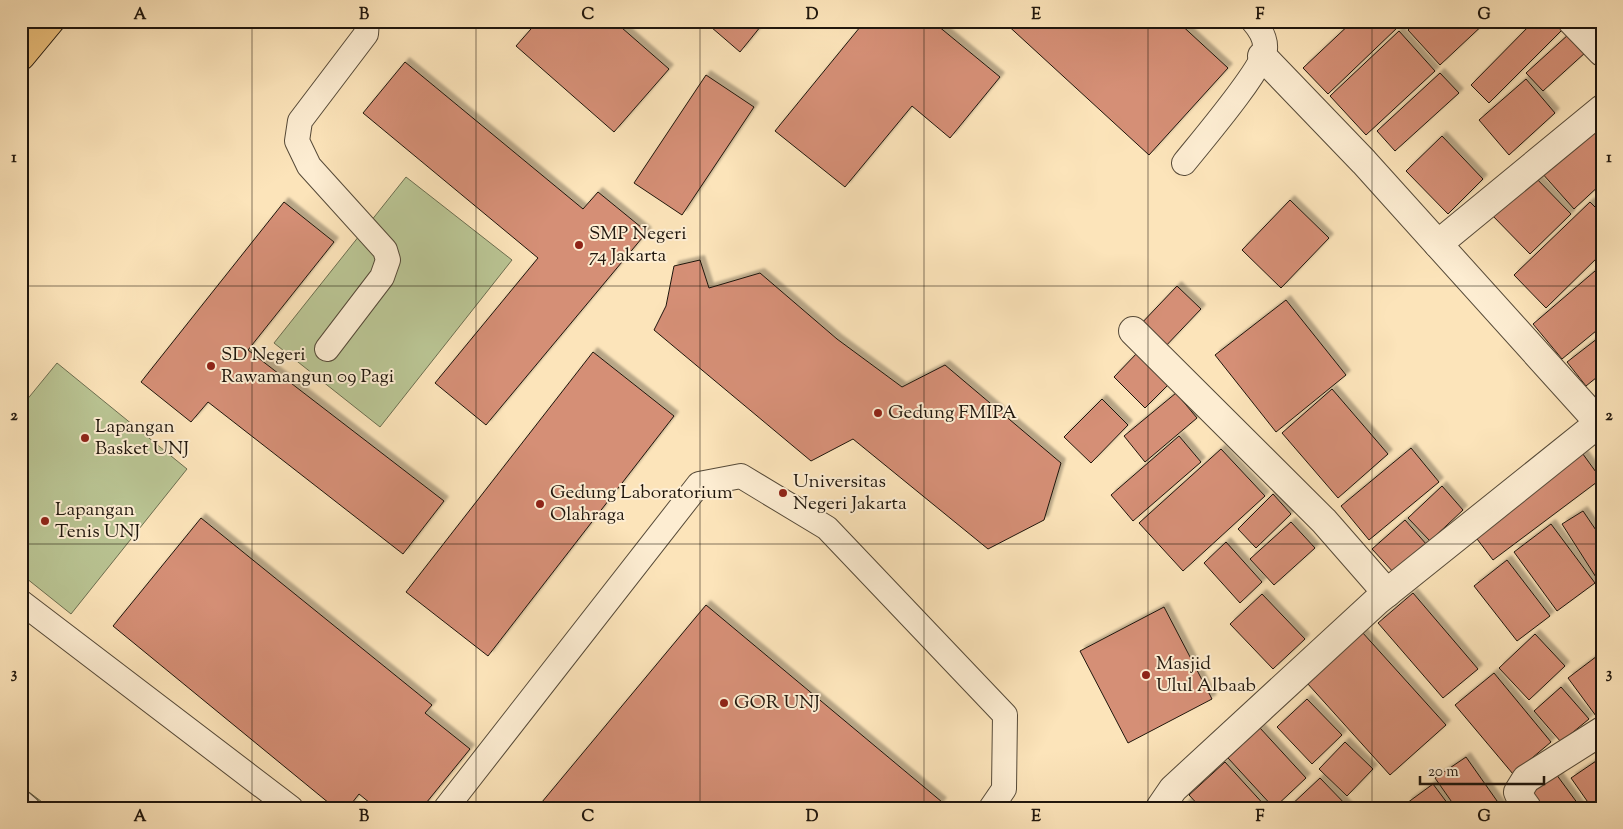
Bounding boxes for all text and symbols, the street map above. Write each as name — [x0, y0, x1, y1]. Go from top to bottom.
text: A — [134, 4, 147, 27]
text: B — [359, 4, 369, 27]
text: C — [582, 4, 595, 27]
text: D — [806, 4, 819, 27]
text: E — [1031, 4, 1041, 27]
text: F — [1256, 4, 1265, 27]
text: G — [1477, 4, 1491, 27]
text: 1 — [11, 147, 17, 170]
text: 1 — [1606, 147, 1612, 170]
place label: SMP Negeri 74 Jakarta — [589, 221, 687, 270]
marker: SMP Negeri 74 Jakarta — [573, 239, 585, 251]
place label: SD Negeri Rawamangun 09 Pagi — [221, 342, 394, 391]
marker: SD Negeri Rawamangun 09 Pagi — [205, 360, 217, 372]
place label: Gedung FMIPA — [888, 400, 1017, 427]
text: 2 — [10, 405, 18, 428]
text: 2 — [1605, 405, 1613, 428]
marker: Gedung FMIPA — [872, 407, 884, 419]
place label: Lapangan Basket UNJ — [95, 414, 189, 463]
marker: Lapangan Basket UNJ — [79, 432, 91, 444]
place label: Universitas Negeri Jakarta — [793, 469, 907, 518]
place label: Gedung Laboratorium Olahraga — [550, 480, 733, 529]
marker: Universitas Negeri Jakarta — [777, 487, 789, 499]
place label: Lapangan Tenis UNJ — [55, 497, 140, 546]
marker: Gedung Laboratorium Olahraga — [534, 498, 546, 510]
marker: Lapangan Tenis UNJ — [39, 515, 51, 527]
place label: Masjid Ulul Albaab — [1156, 651, 1256, 700]
text: 3 — [11, 663, 18, 686]
text: 3 — [1606, 663, 1613, 686]
marker: Masjid Ulul Albaab — [1140, 669, 1152, 681]
place label: GOR UNJ — [734, 690, 820, 717]
marker: GOR UNJ — [718, 697, 730, 709]
scale bar — [1420, 754, 1544, 786]
text: 20 m — [1428, 762, 1459, 783]
text: A — [134, 806, 147, 829]
text: B — [359, 806, 369, 829]
text: C — [582, 806, 595, 829]
text: D — [806, 806, 819, 829]
text: E — [1031, 806, 1041, 829]
text: F — [1256, 806, 1265, 829]
text: G — [1477, 806, 1491, 829]

